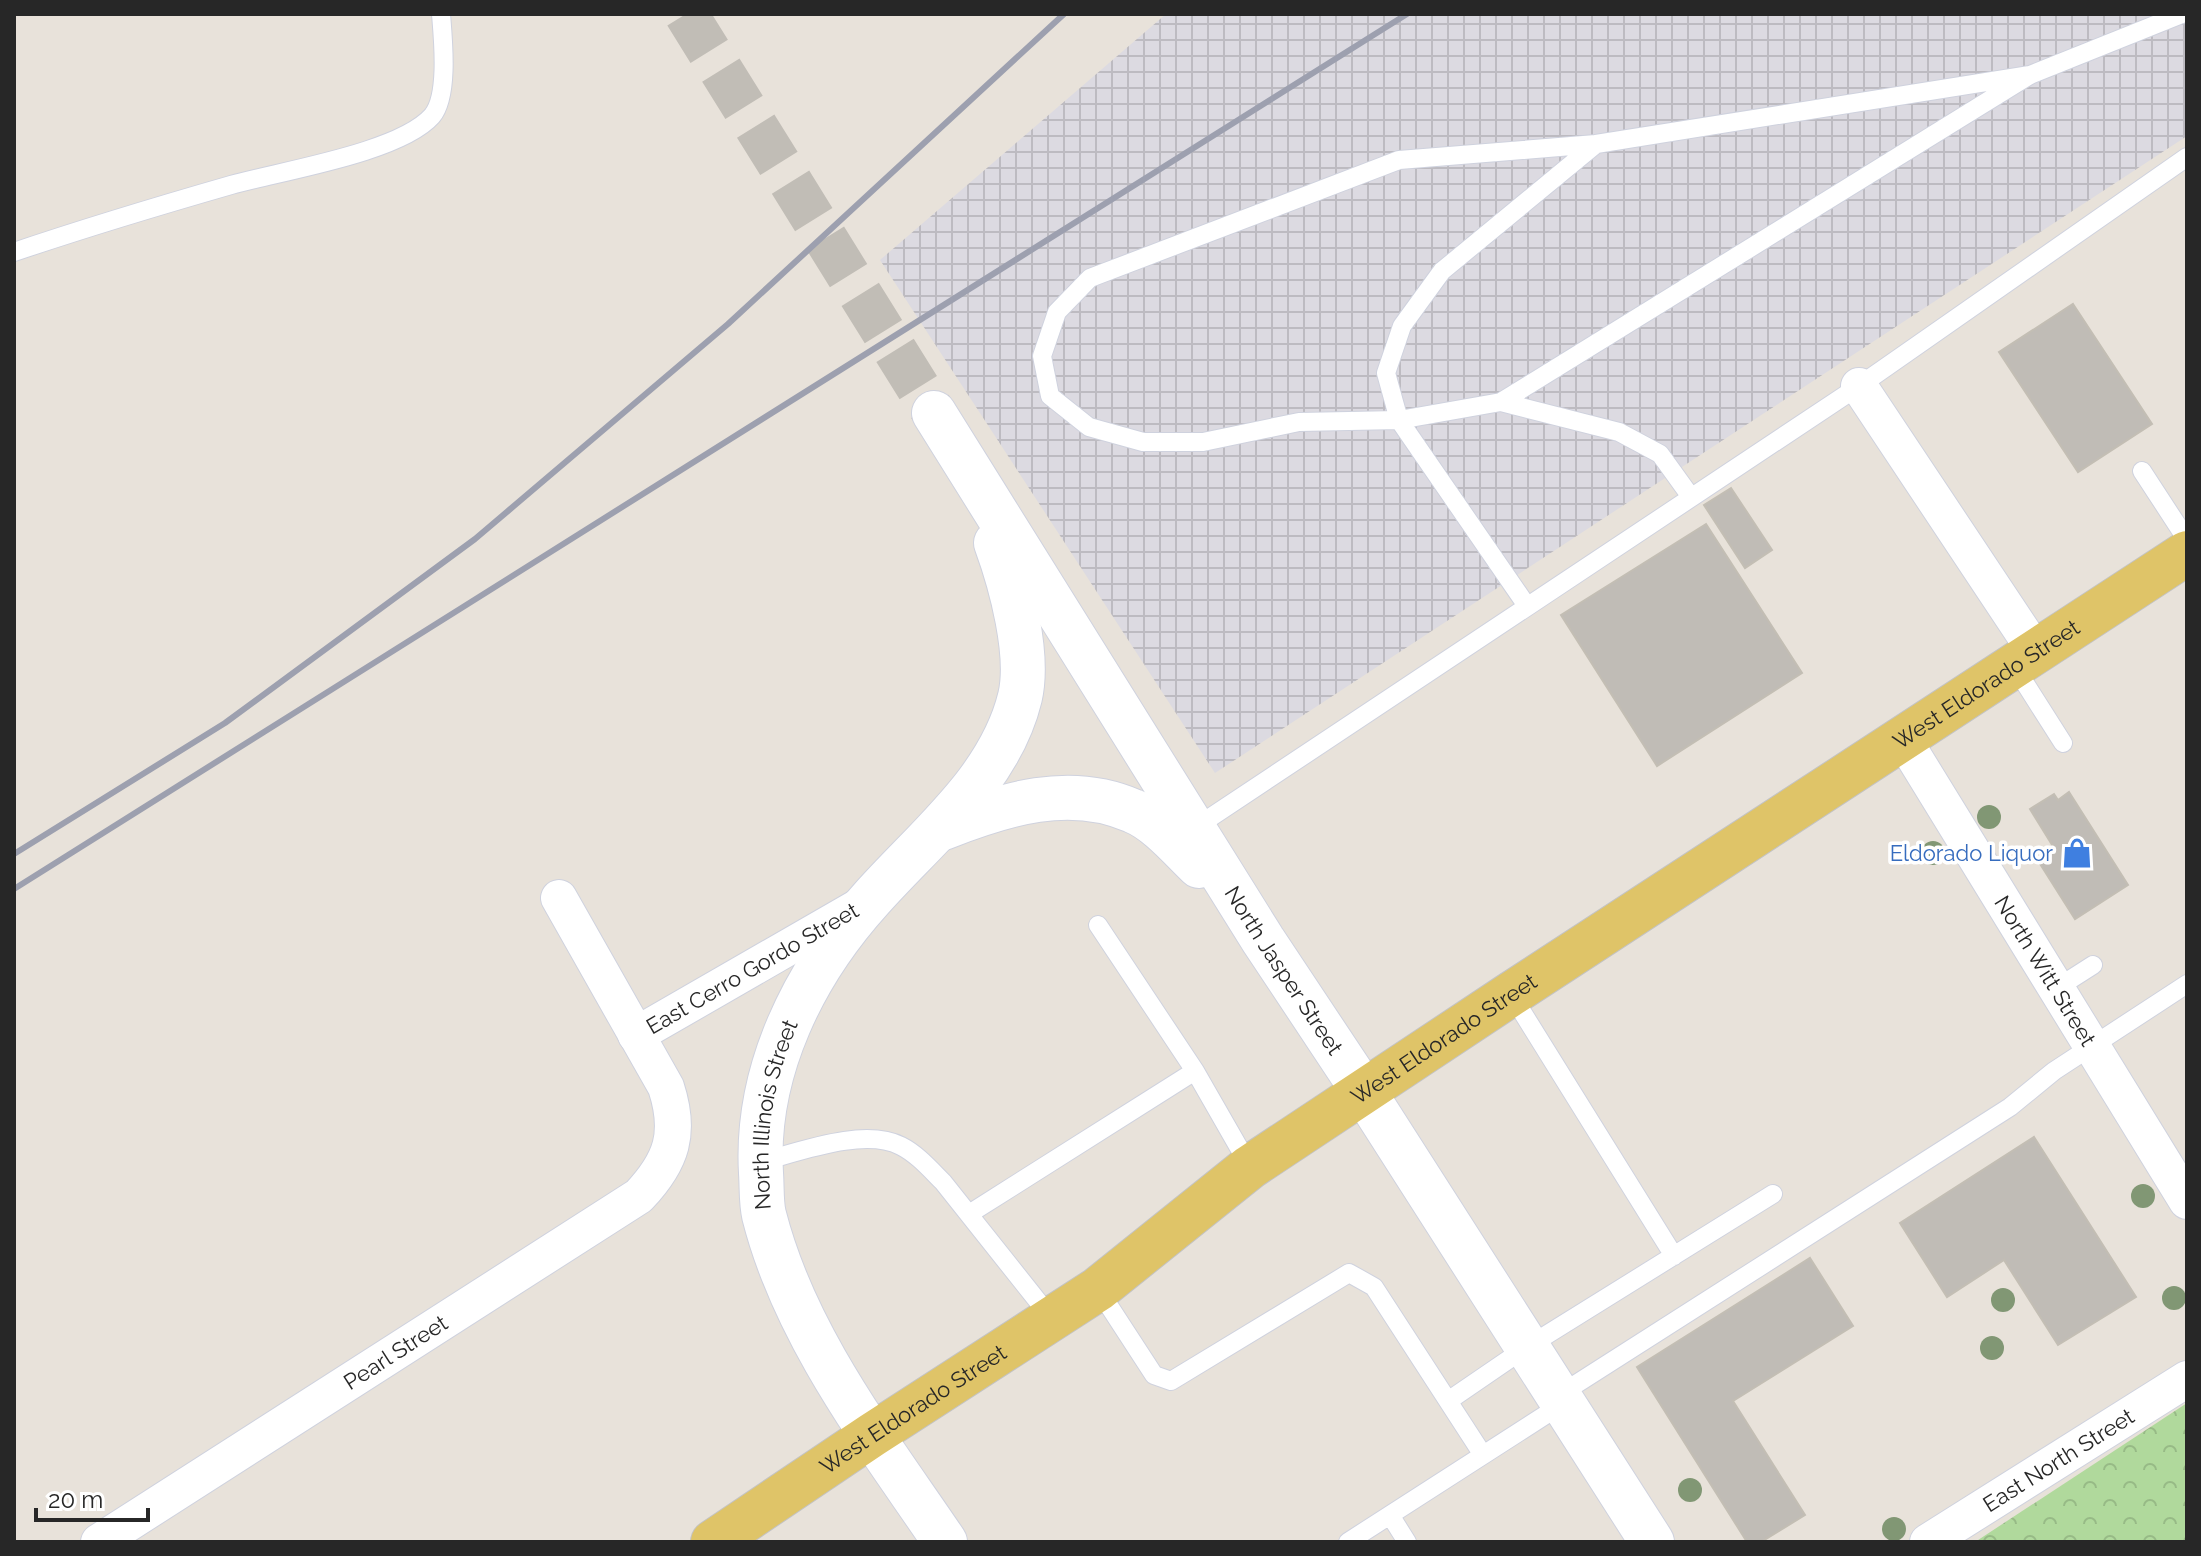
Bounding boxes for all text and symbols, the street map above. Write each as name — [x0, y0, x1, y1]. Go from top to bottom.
street label: West Eldorado Street — [1888, 613, 2085, 754]
shop icon: Eldorado Liquor — [2060, 836, 2094, 870]
place label: Eldorado Liquor — [1890, 840, 2053, 866]
street label: North Jasper Street — [1219, 881, 1349, 1060]
street label: North Witt Street — [1989, 891, 2102, 1051]
street label: East Cerro Gordo Street — [641, 897, 863, 1039]
street label: West Eldorado Street — [1346, 967, 1542, 1110]
street label: North Illinois Street — [747, 1015, 803, 1211]
street label: Pearl Street — [339, 1309, 453, 1395]
street label: West Eldorado Street — [815, 1339, 1011, 1479]
street label: East North Street — [1978, 1402, 2139, 1517]
scale bar — [36, 1472, 148, 1522]
text: 20 m — [48, 1485, 103, 1514]

